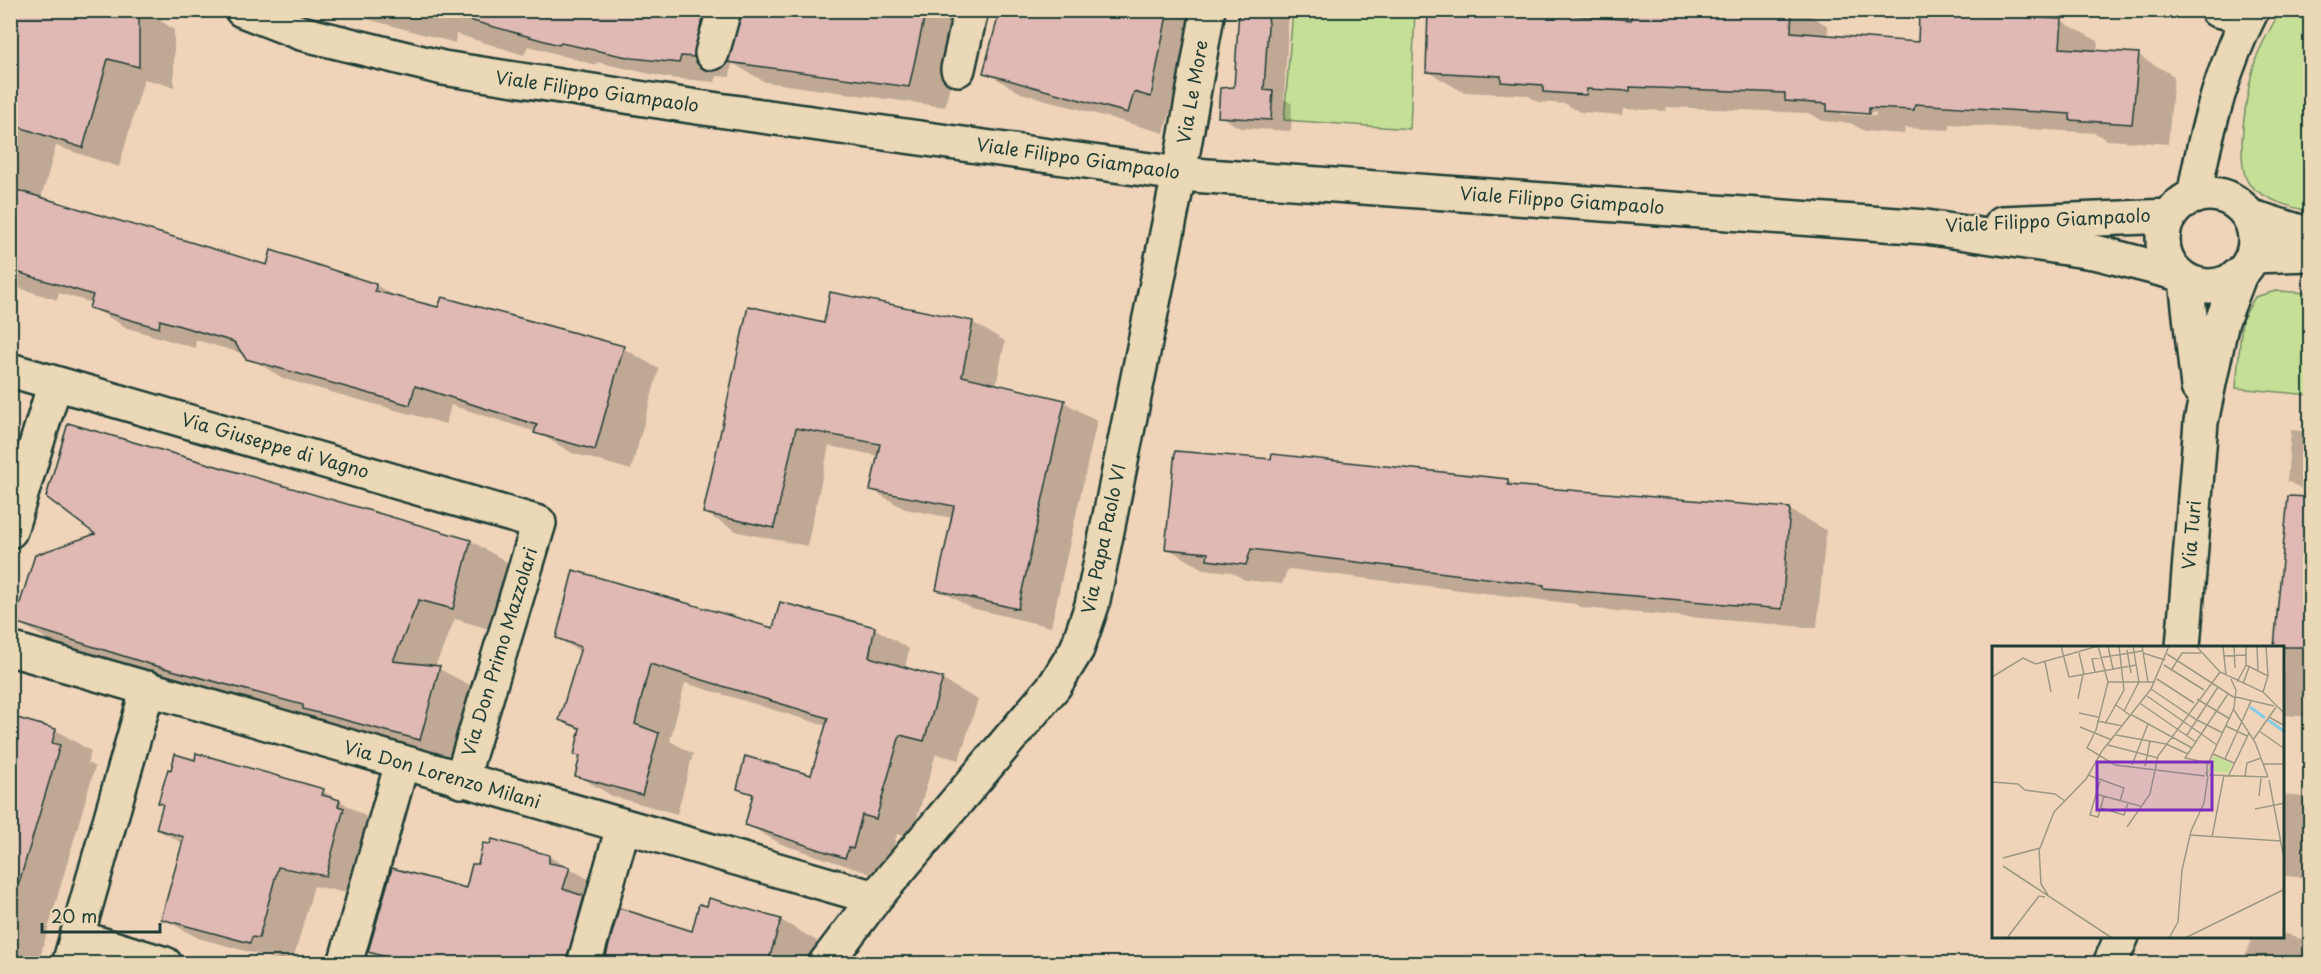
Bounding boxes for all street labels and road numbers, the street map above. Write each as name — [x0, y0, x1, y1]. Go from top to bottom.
street label: Via Le More — [1169, 38, 1214, 146]
street label: Viale Filippo Giampaolo — [494, 63, 701, 118]
street label: Viale Filippo Giampaolo — [975, 130, 1182, 185]
street label: Viale Filippo Giampaolo — [1459, 179, 1665, 220]
street label: Viale Filippo Giampaolo — [1945, 201, 2151, 238]
street label: Via Giuseppe di Vagno — [178, 405, 373, 484]
street label: Via Papa Paolo VI — [1073, 461, 1132, 616]
street label: Via Turi — [2174, 499, 2207, 571]
street label: Via Don Primo Mazzolari — [454, 544, 543, 760]
street label: Via Don Lorenzo Milani — [341, 733, 544, 815]

